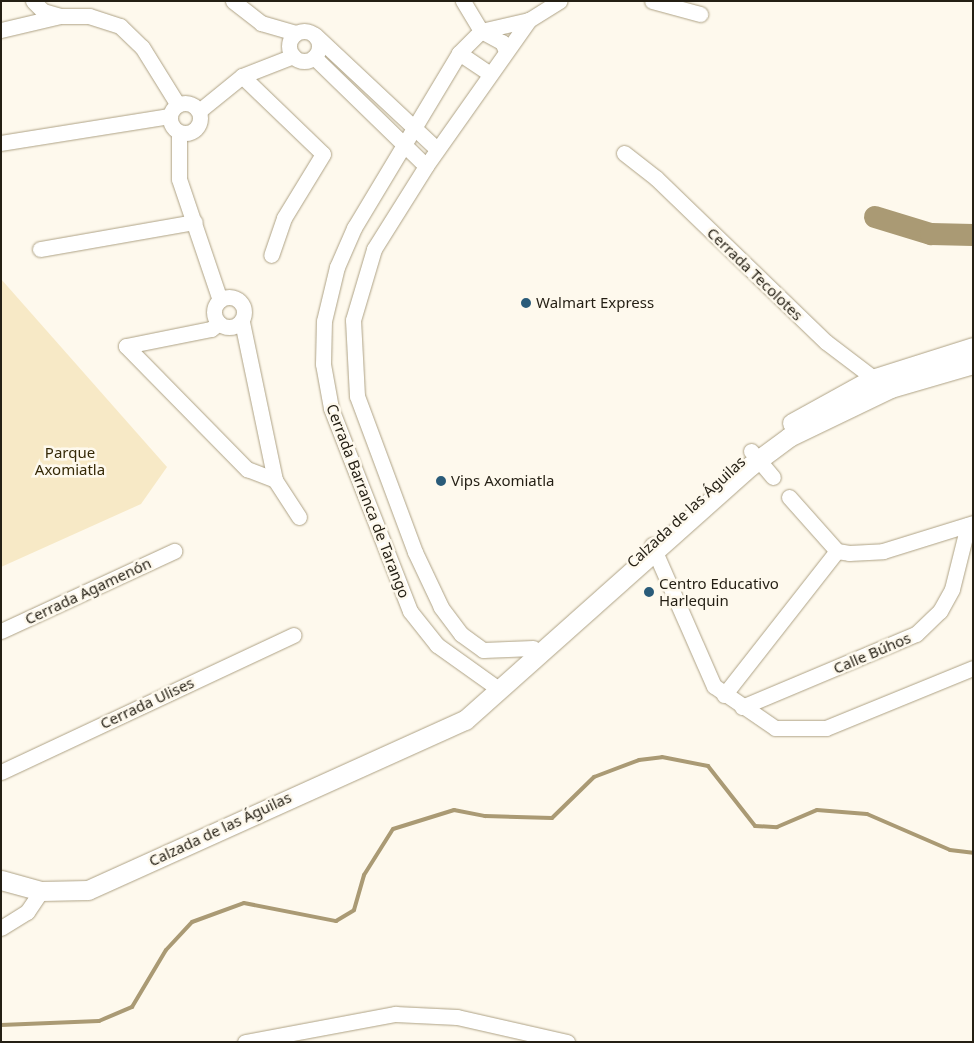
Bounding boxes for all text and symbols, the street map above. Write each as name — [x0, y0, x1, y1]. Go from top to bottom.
street label: Cerrada Tecolotes — [703, 224, 807, 324]
place label: Walmart Express — [536, 294, 654, 312]
marker: Walmart Express — [520, 297, 532, 309]
street label: Cerrada Barranca de Tarango — [323, 401, 413, 601]
park label: Parque Axomiatla — [35, 443, 105, 478]
street label: Calzada de las Águilas — [623, 453, 749, 571]
place label: Vips Axomiatla — [451, 472, 554, 490]
marker: Vips Axomiatla — [435, 475, 447, 487]
street label: Cerrada Agamenón — [22, 554, 154, 628]
place label: Centro Educativo Harlequin — [659, 574, 779, 609]
marker: Centro Educativo Harlequin — [643, 586, 655, 598]
street label: Calle Búhos — [830, 629, 914, 677]
street label: Cerrada Ulises — [97, 673, 197, 733]
street label: Calzada de las Águilas — [146, 788, 294, 870]

